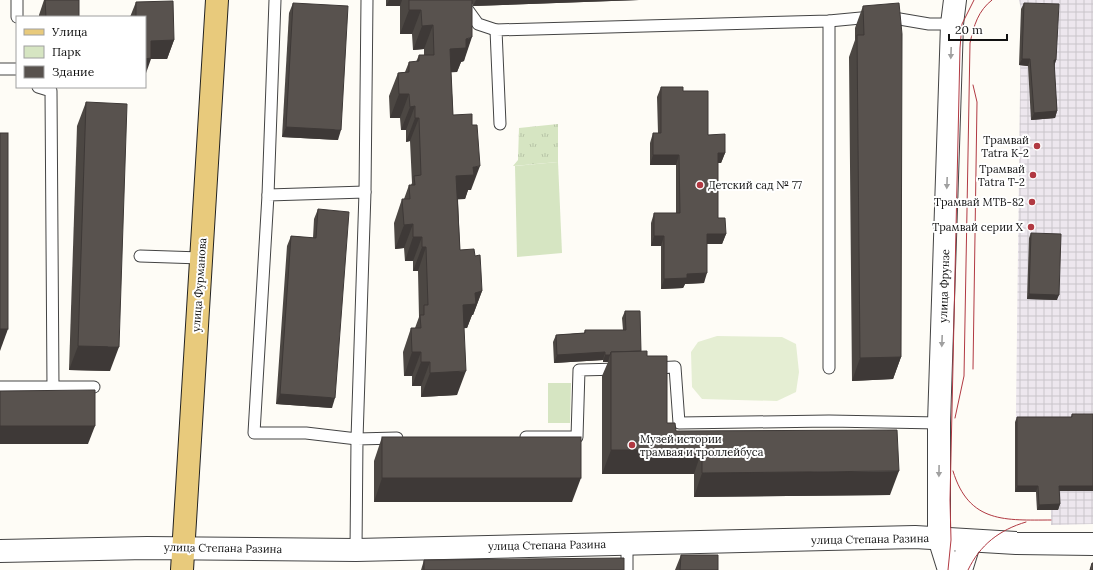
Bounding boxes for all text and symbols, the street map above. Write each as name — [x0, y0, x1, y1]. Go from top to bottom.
legend — [16, 16, 146, 88]
scale bar — [949, 16, 1007, 42]
text: 20 m — [955, 22, 983, 37]
text: Улица — [51, 24, 88, 39]
text: Парк — [52, 44, 81, 59]
one-way arrow — [948, 47, 954, 60]
text: Здание — [52, 64, 95, 79]
place label: Трамвай Tatra K-2 — [981, 133, 1029, 160]
marker: Трамвай Tatra K-2 — [1032, 141, 1042, 151]
place label: Трамвай Tatra T-2 — [978, 162, 1025, 189]
marker: Трамвай Tatra T-2 — [1028, 170, 1038, 180]
one-way arrow — [944, 177, 950, 190]
place label: Детский сад № 77 — [708, 178, 802, 192]
marker: Детский сад № 77 — [695, 180, 705, 190]
place label: Трамвай МТВ-82 — [934, 195, 1024, 209]
marker: Трамвай МТВ-82 — [1027, 197, 1037, 207]
place label: Трамвай серии X — [932, 220, 1024, 234]
marker: Трамвай серии X — [1026, 222, 1036, 232]
street label: улица Фурманова — [189, 237, 209, 333]
street label: улица Фрунзе — [936, 249, 952, 323]
one-way arrow — [939, 335, 945, 348]
place label: Музей истории трамвая и троллейбуса — [640, 432, 764, 459]
marker: Музей истории трамвая и троллейбуса — [627, 440, 637, 450]
one-way arrow — [936, 465, 942, 478]
street label: улица Степана Разина — [811, 531, 930, 547]
street label: улица Степана Разина — [488, 537, 607, 553]
street label: улица Степана Разина — [164, 540, 283, 556]

